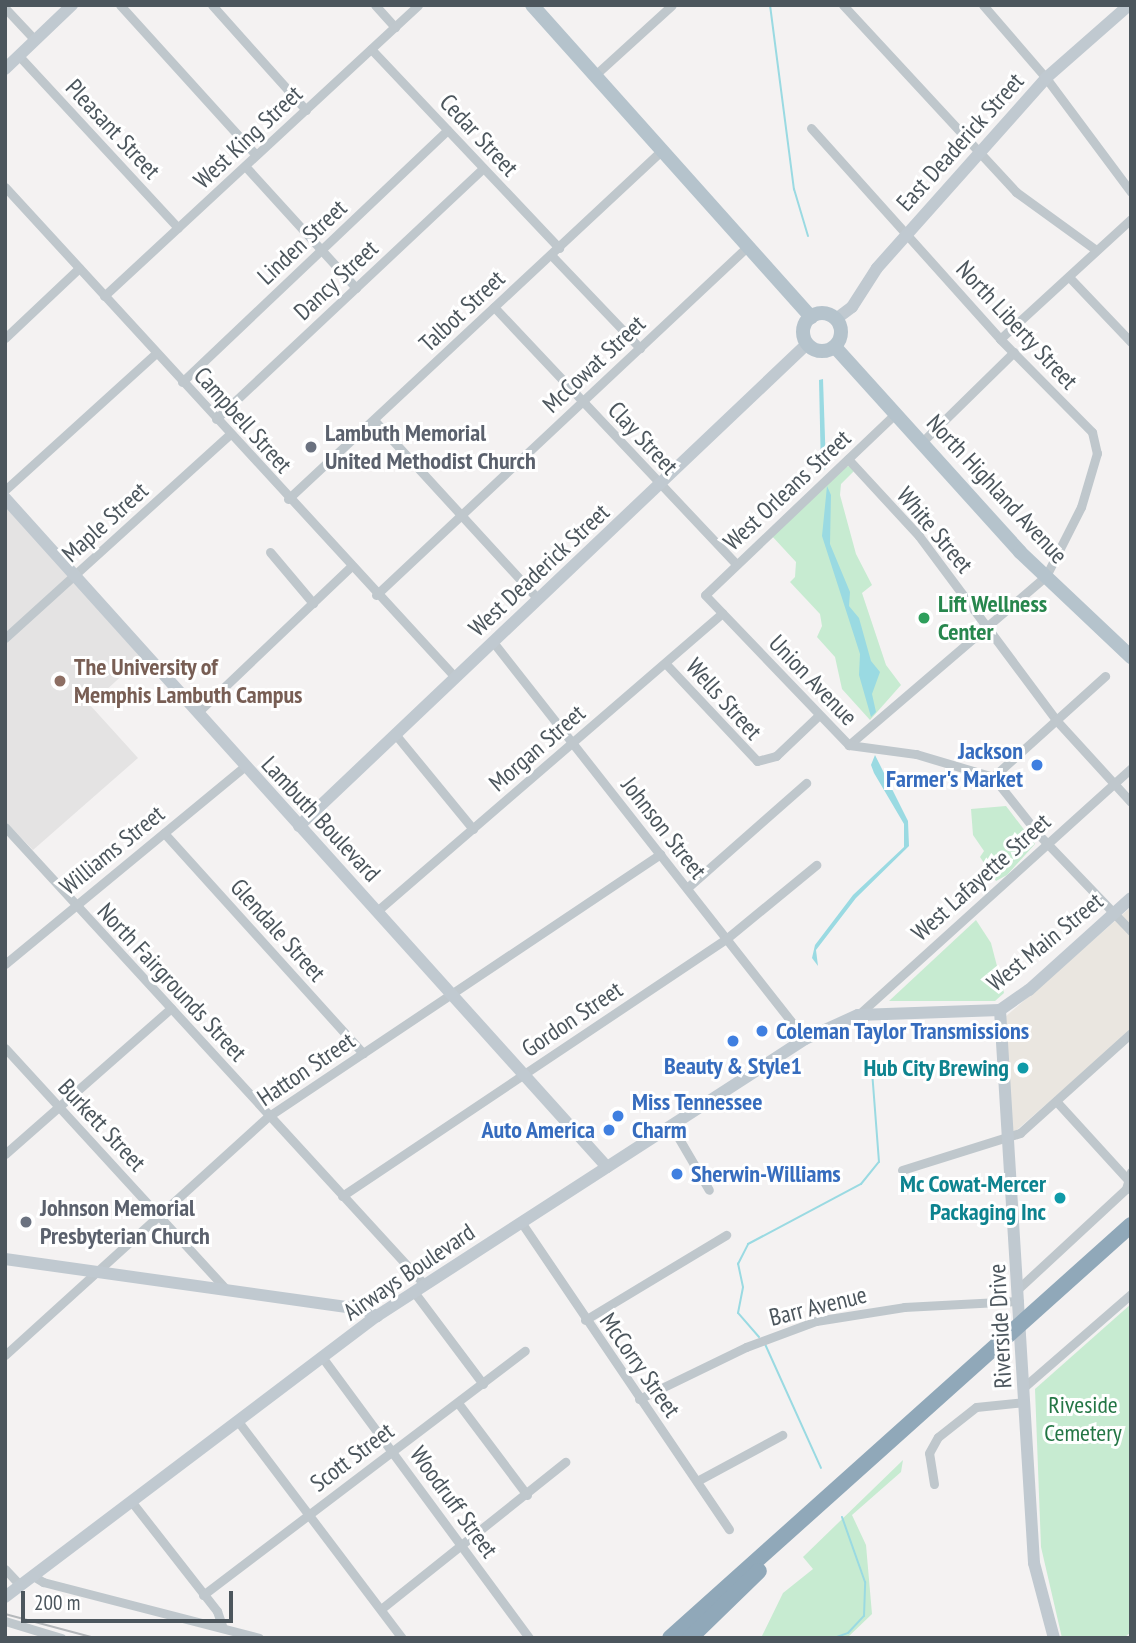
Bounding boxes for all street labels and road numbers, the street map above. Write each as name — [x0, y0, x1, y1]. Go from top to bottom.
street label: East Deaderick Street — [890, 67, 1030, 217]
street label: Pleasant Street — [60, 73, 166, 185]
street label: West King Street — [188, 80, 308, 194]
street label: Cedar Street — [434, 88, 524, 182]
street label: Linden Street — [251, 194, 353, 290]
street label: Dancy Street — [288, 234, 384, 326]
street label: North Liberty Street — [950, 255, 1084, 395]
street label: Talbot Street — [413, 264, 511, 358]
street label: McCowat Street — [537, 309, 651, 419]
street label: Campbell Street — [188, 361, 298, 479]
street label: Clay Street — [602, 395, 684, 481]
street label: North Highland Avenue — [920, 408, 1074, 570]
street label: West Orleans Street — [717, 424, 857, 556]
street label: Maple Street — [56, 476, 154, 568]
street label: White Street — [891, 481, 979, 579]
street label: West Deaderick Street — [463, 497, 615, 643]
street label: Union Avenue — [763, 629, 863, 731]
street label: Wells Street — [680, 652, 768, 746]
street label: Morgan Street — [483, 699, 591, 797]
street label: Lambuth Boulevard — [256, 750, 386, 888]
street label: Johnson Street — [615, 771, 713, 885]
street label: Williams Street — [54, 799, 170, 901]
street label: West Lafayette Street — [906, 807, 1056, 947]
street label: Glendale Street — [224, 873, 332, 987]
street label: West Main Street — [981, 887, 1109, 997]
street label: North Fairgrounds Street — [91, 897, 253, 1067]
street label: Gordon Street — [516, 975, 628, 1063]
street label: Hatton Street — [252, 1026, 360, 1112]
street label: Burkett Street — [52, 1073, 152, 1177]
street label: Airways Boulevard — [338, 1218, 480, 1326]
street label: Riverside Drive — [982, 1263, 1018, 1389]
street label: Barr Avenue — [766, 1280, 870, 1332]
street label: McCorry Street — [593, 1307, 687, 1423]
street label: Scott Street — [305, 1416, 399, 1498]
street label: Woodruff Street — [404, 1441, 504, 1563]

